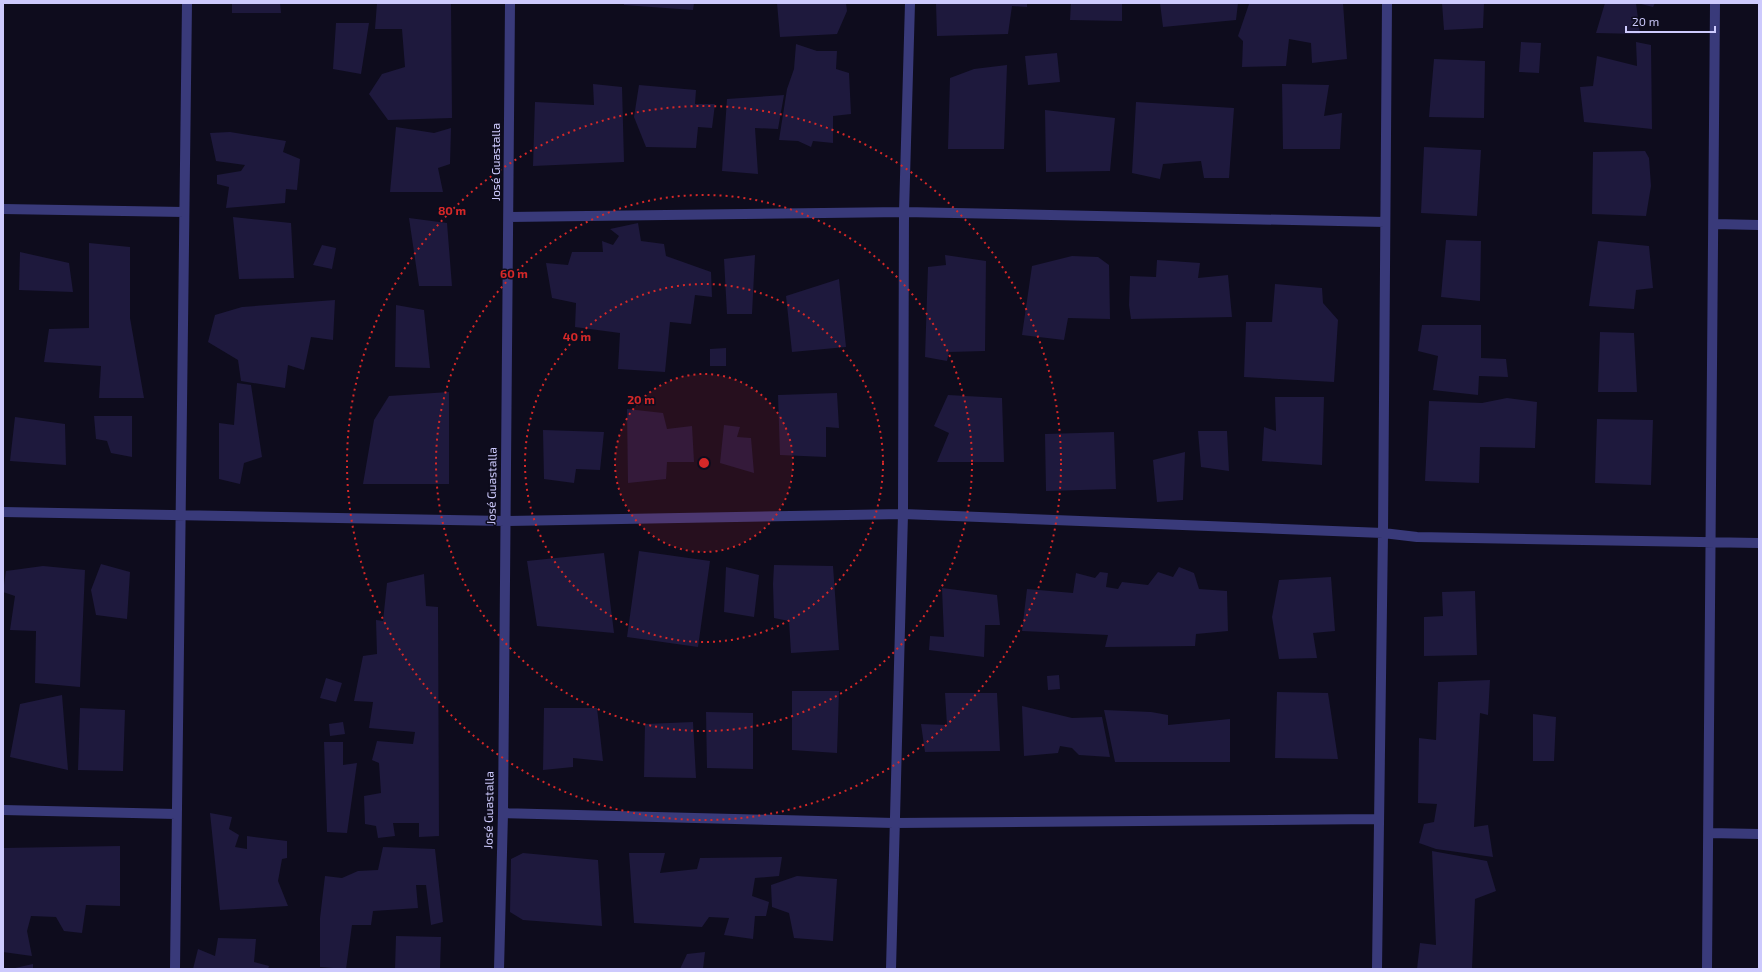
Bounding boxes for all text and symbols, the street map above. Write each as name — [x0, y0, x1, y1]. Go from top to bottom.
scale bar — [1626, 8, 1715, 34]
text: 20 m — [1632, 14, 1659, 28]
street label: José Guastalla — [488, 123, 502, 201]
text: 80 m — [438, 203, 466, 217]
text: 60 m — [500, 266, 528, 280]
text: 40 m — [563, 329, 591, 343]
text: 20 m — [627, 392, 655, 406]
street label: José Guastalla — [483, 447, 499, 525]
centre of rings — [697, 456, 711, 470]
street label: José Guastalla — [480, 771, 496, 849]

